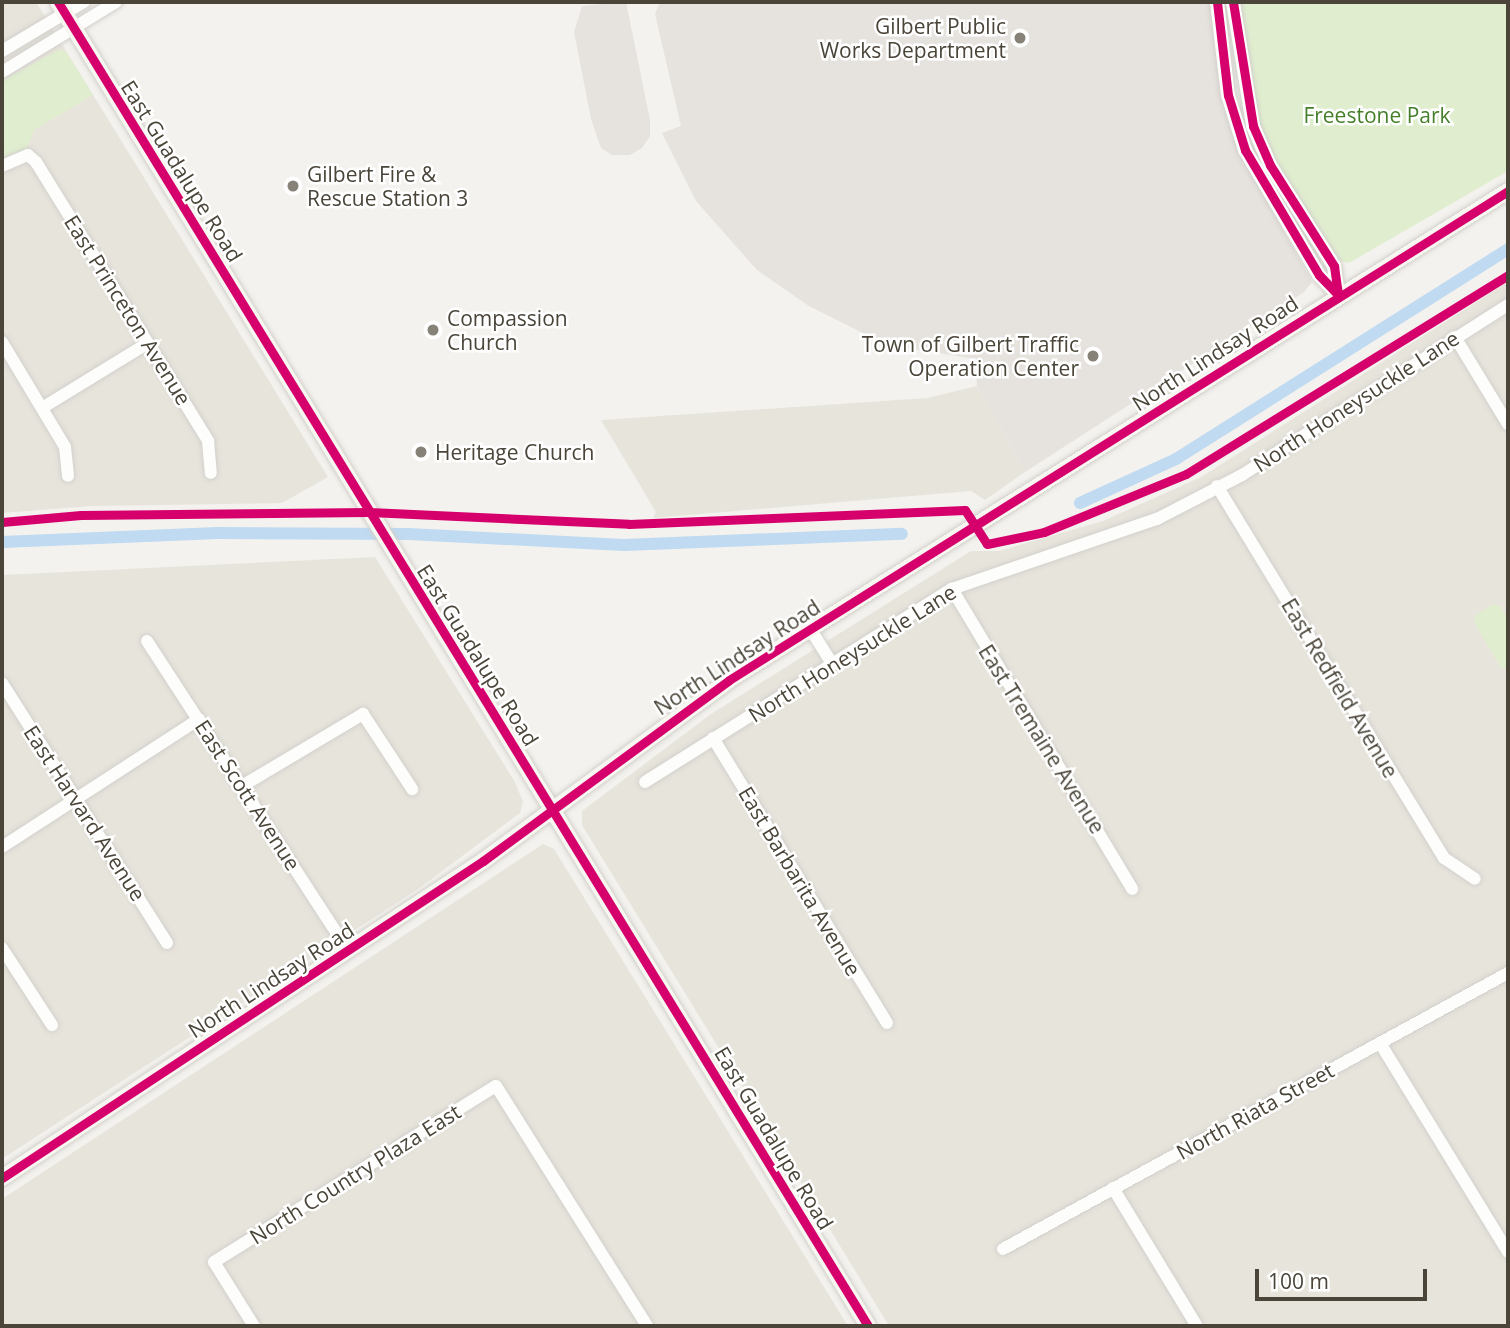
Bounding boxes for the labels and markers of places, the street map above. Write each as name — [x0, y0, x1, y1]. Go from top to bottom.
place label: Gilbert Public Works Department — [820, 13, 1006, 63]
marker: Gilbert Public Works Department — [1012, 30, 1028, 46]
place label: Gilbert Fire & Rescue Station 3 — [307, 161, 468, 211]
marker: Gilbert Fire & Rescue Station 3 — [285, 178, 301, 194]
place label: Compassion Church — [447, 305, 568, 355]
marker: Compassion Church — [425, 322, 441, 338]
place label: Town of Gilbert Traffic Operation Center — [862, 331, 1079, 381]
marker: Town of Gilbert Traffic Operation Center — [1085, 348, 1101, 364]
place label: Heritage Church — [435, 439, 594, 465]
marker: Heritage Church — [413, 444, 429, 460]

